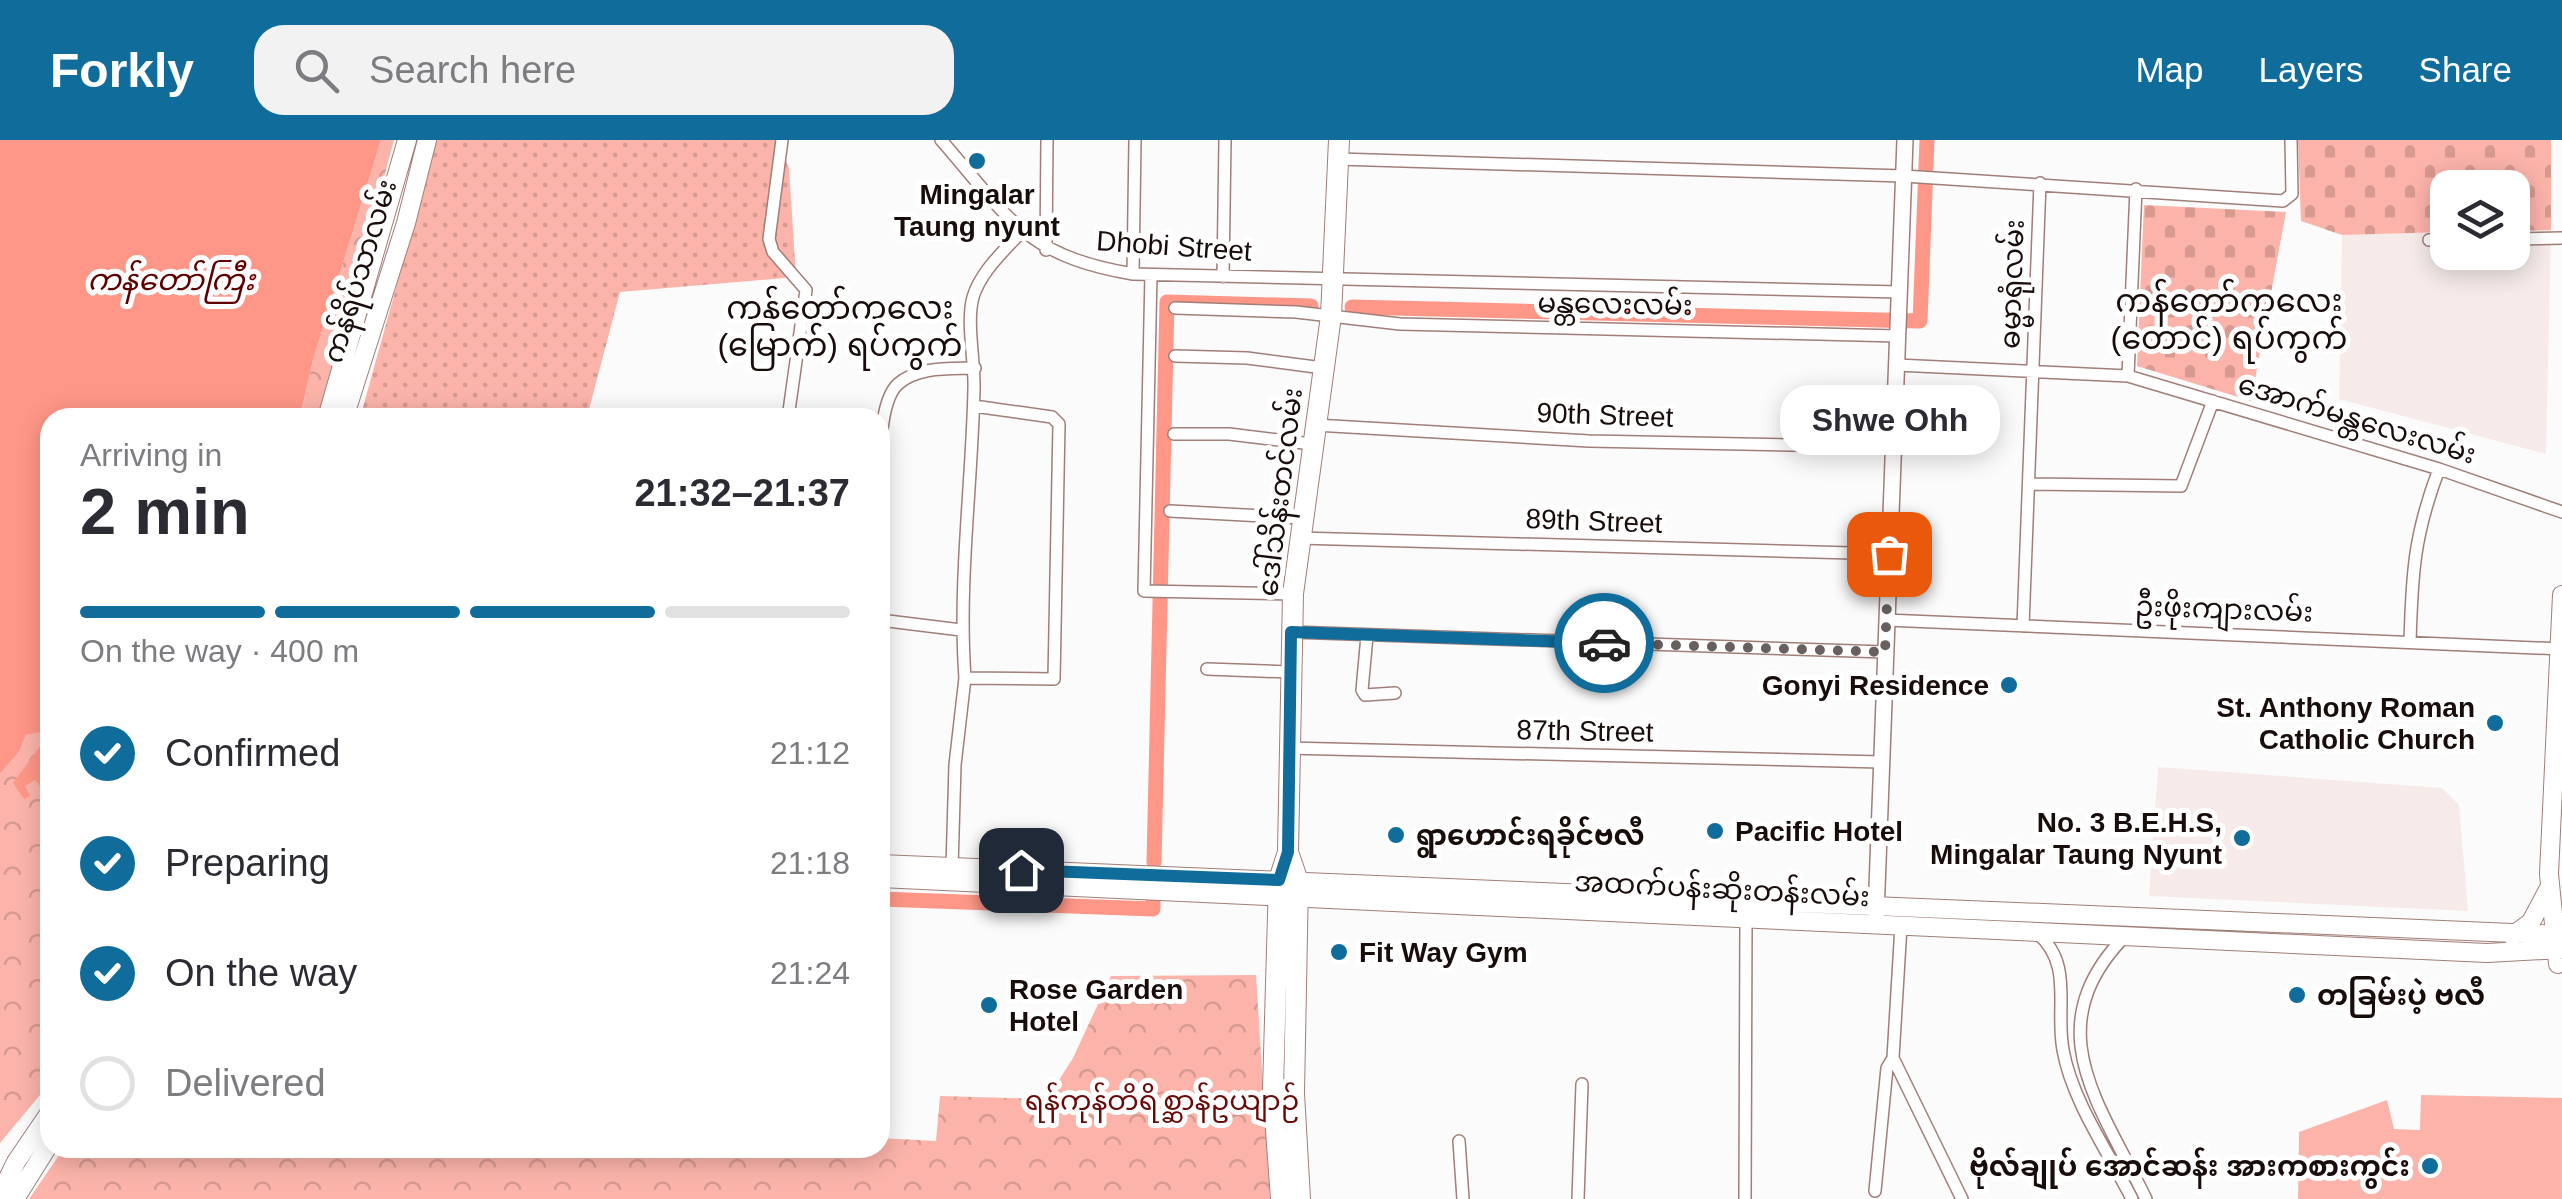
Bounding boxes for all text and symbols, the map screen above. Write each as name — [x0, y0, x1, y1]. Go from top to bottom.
search box — [254, 25, 954, 115]
icon: search — [289, 43, 344, 98]
text: Forkly — [50, 44, 194, 97]
text: Search here — [369, 49, 576, 91]
text: Map — [2135, 50, 2204, 89]
text: Layers — [2259, 50, 2364, 89]
text: Share — [2419, 50, 2512, 89]
marker: Mingalar Taung nyunt — [966, 150, 988, 172]
map controls — [2430, 170, 2530, 270]
button: layers — [2430, 170, 2530, 270]
street label: ကန်ရိပ်သာလမ်း — [315, 175, 409, 368]
place label: Mingalar Taung nyunt — [894, 179, 1060, 242]
street label: ဓမ္မာရုံလမ်း — [1991, 219, 2037, 350]
street label: Dhobi Street — [1095, 225, 1253, 267]
water label: ကန်တော်ကြီး — [87, 259, 256, 305]
district label: ကန်တော်ကလေး (တောင်) ရပ်ကွက် — [2111, 278, 2347, 364]
street label: မန္တလေးလမ်း — [1537, 284, 1693, 328]
district label: ကန်တော်ကလေး (မြောက်) ရပ်ကွက် — [717, 285, 963, 371]
street label: အောက်မန္တလေးလမ်း — [2232, 365, 2480, 477]
callout: Shwe Ohh — [1779, 384, 1999, 454]
street label: ဒေါ်သိန်းတင်လမ်း — [1249, 386, 1315, 599]
street label: 90th Street — [1536, 397, 1674, 433]
text: Shwe Ohh — [1812, 402, 1968, 438]
text: Arriving in — [80, 437, 222, 473]
text: 21:32–21:37 — [634, 472, 850, 514]
text: 2 min — [80, 475, 250, 548]
street label: 89th Street — [1525, 503, 1663, 539]
pin — [1847, 512, 1932, 597]
icon: bag — [1862, 527, 1917, 582]
street label: ဦးဖိုးကျားလမ်း — [2134, 587, 2314, 635]
courier — [1554, 593, 1654, 693]
icon: car — [1577, 616, 1632, 671]
text: On the way · 400 m — [80, 633, 359, 669]
place label: Gonyi Residence — [1762, 670, 1989, 701]
marker: Gonyi Residence — [1998, 674, 2020, 696]
place label: St. Anthony Roman Catholic Church — [2216, 692, 2475, 755]
marker: St. Anthony Roman Catholic Church — [2484, 712, 2506, 734]
street label: 87th Street — [1516, 714, 1654, 748]
icon: check — [80, 726, 135, 781]
text: Confirmed — [165, 732, 340, 774]
text: 21:12 — [770, 735, 850, 771]
place label: No. 3 B.E.H.S, Mingalar Taung Nyunt — [1930, 807, 2222, 870]
place label: ရွာဟောင်းရခိုင်ဗလီ — [1416, 816, 1645, 858]
place label: Pacific Hotel — [1735, 816, 1903, 847]
marker: Pacific Hotel — [1704, 820, 1726, 842]
marker: ရွာဟောင်းရခိုင်ဗလီ — [1385, 824, 1407, 846]
marker: No. 3 B.E.H.S, Mingalar Taung Nyunt — [2231, 827, 2253, 849]
pin — [979, 828, 1064, 913]
icon: check — [80, 836, 135, 891]
text: Preparing — [165, 842, 330, 884]
icon: home — [994, 843, 1049, 898]
text: 21:18 — [770, 845, 850, 881]
street label: အထက်ပန်းဆိုးတန်းလမ်း — [1573, 863, 1871, 919]
place label: Fit Way Gym — [1359, 937, 1528, 968]
marker: Fit Way Gym — [1328, 941, 1350, 963]
icon: check — [80, 946, 135, 1001]
text: On the way — [165, 952, 357, 994]
text: 21:24 — [770, 955, 850, 991]
place label: Rose Garden Hotel — [1009, 974, 1183, 1037]
place label: တခြမ်းပဲ့ ဗလီ — [2317, 976, 2485, 1018]
marker: တခြမ်းပဲ့ ဗလီ — [2286, 984, 2308, 1006]
marker: Rose Garden Hotel — [978, 994, 1000, 1016]
text: Delivered — [165, 1062, 326, 1104]
park label: ရန်ကုန်တိရိစ္ဆာန်ဥယျာဉ် — [1025, 1082, 1299, 1123]
place label: ဗိုလ်ချုပ် အောင်ဆန်း အားကစားကွင်း — [1969, 1147, 2410, 1190]
marker: ဗိုလ်ချုပ် အောင်ဆန်း အားကစားကွင်း — [2419, 1155, 2441, 1177]

